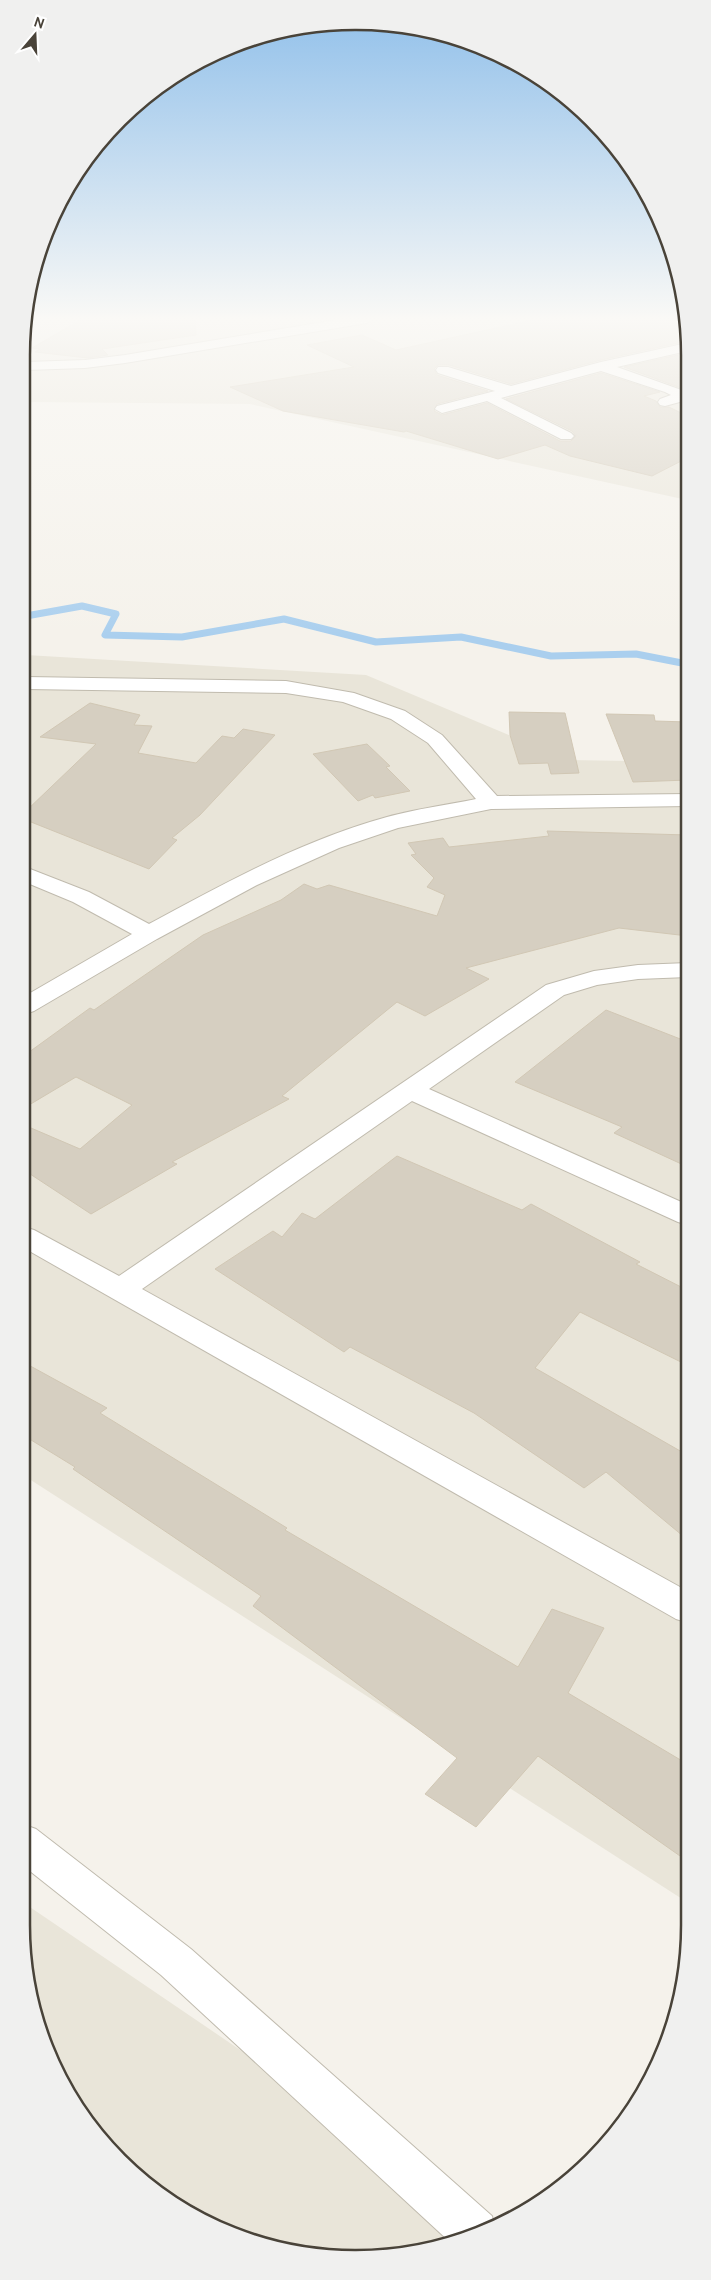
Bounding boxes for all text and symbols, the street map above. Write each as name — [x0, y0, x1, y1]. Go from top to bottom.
north arrow — [10, 10, 60, 60]
text: N — [32, 13, 47, 33]

